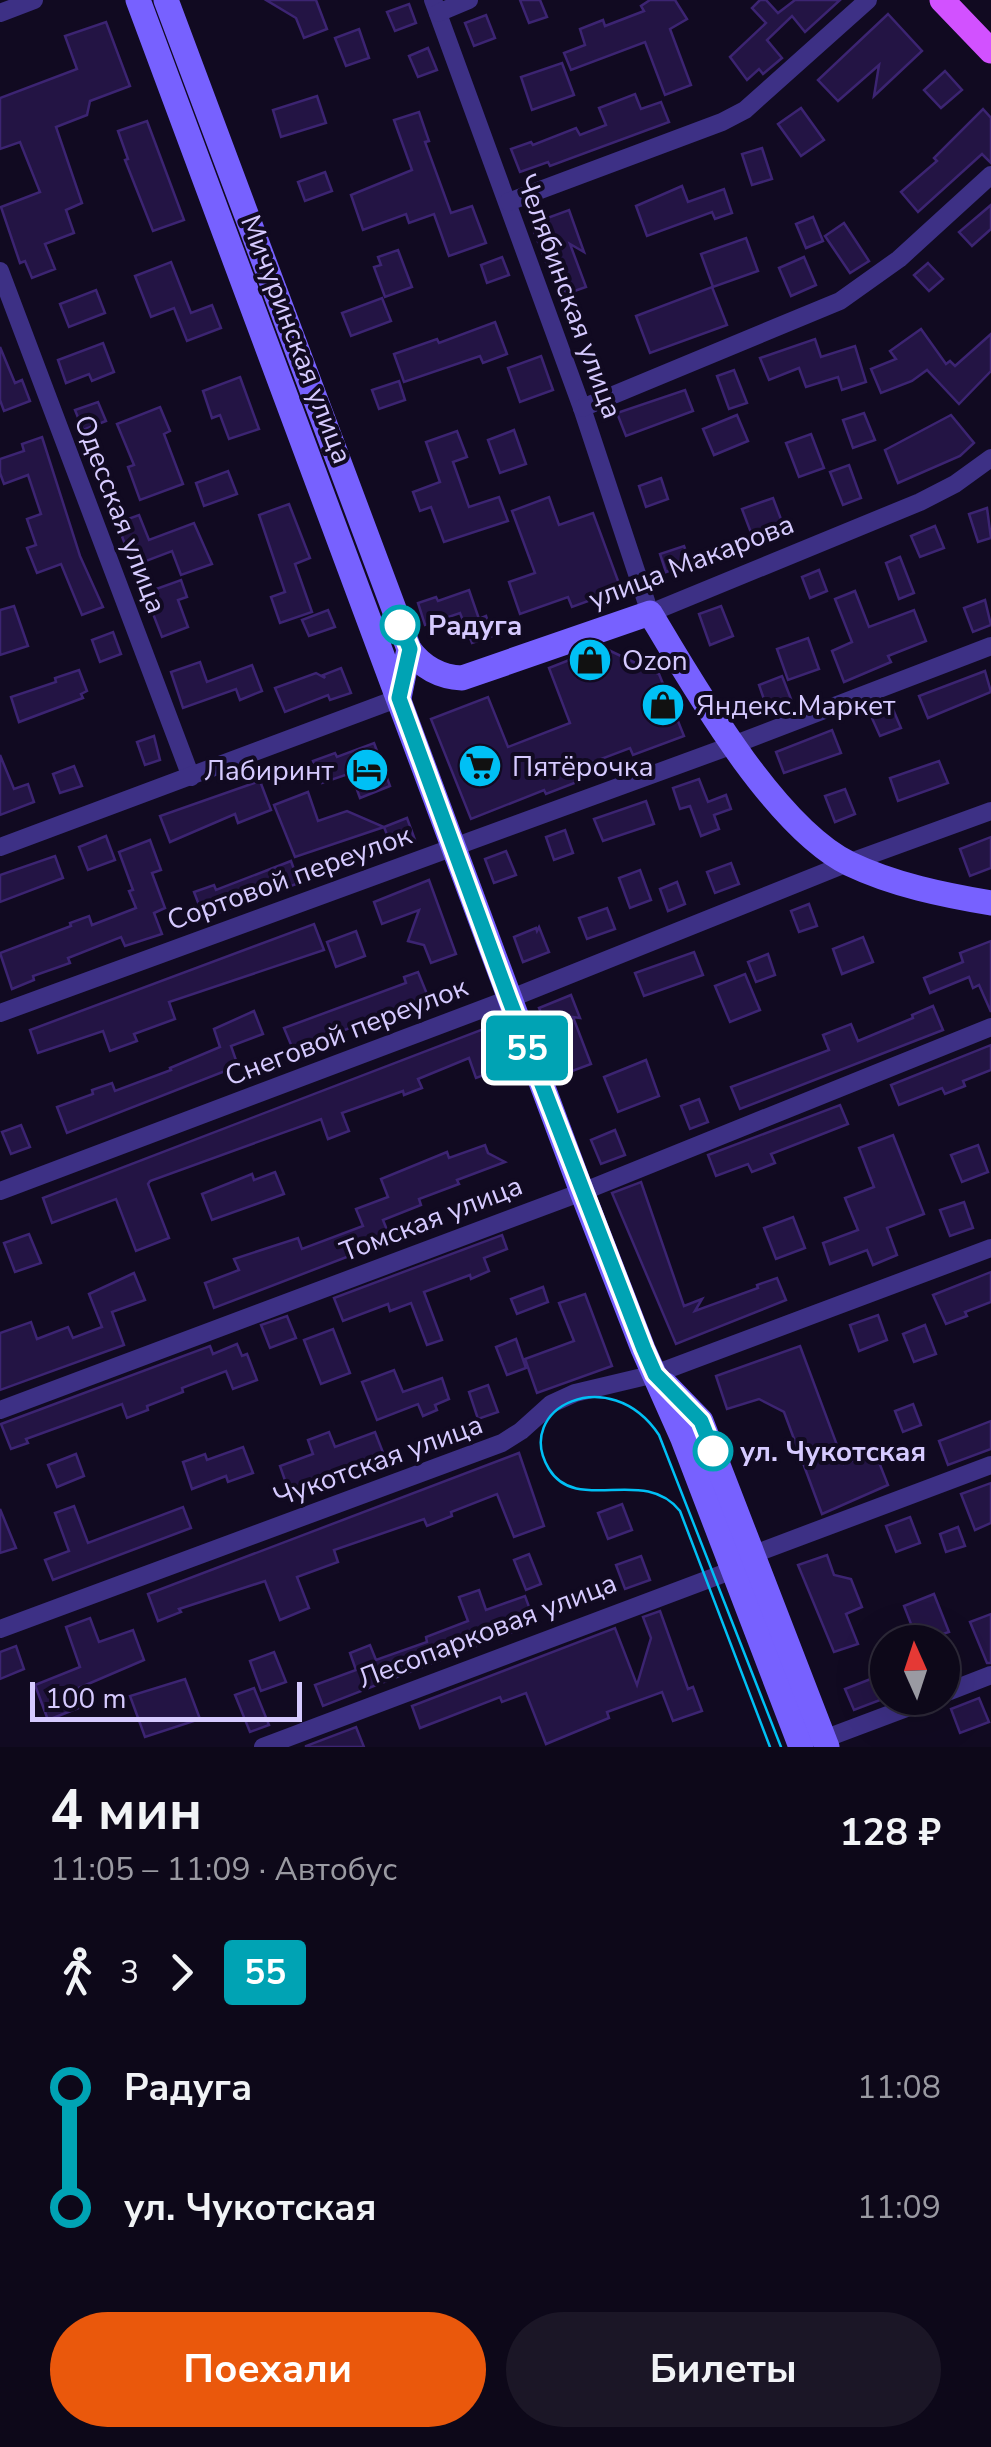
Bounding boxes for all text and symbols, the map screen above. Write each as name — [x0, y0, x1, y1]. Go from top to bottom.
street label: Челябинская улица — [507, 169, 631, 424]
street label: Мичуринская улица — [231, 210, 361, 469]
street label: Одесская улица — [65, 410, 175, 619]
street label: улица Макарова — [583, 505, 799, 619]
marker: Радуга — [381, 606, 419, 644]
place label: Радуга — [428, 607, 523, 645]
shop icon: Ozon — [567, 637, 613, 683]
place label: Ozon — [622, 642, 688, 680]
shop icon: Яндекс.Маркет — [640, 682, 686, 728]
place label: Яндекс.Маркет — [696, 687, 896, 725]
supermarket icon: Пятёрочка — [457, 743, 503, 789]
hotel icon: Лабиринт — [344, 747, 390, 793]
place label: Пятёрочка — [512, 748, 654, 786]
place label: Лабиринт — [204, 752, 335, 790]
street label: Сортовой переулок — [162, 816, 417, 940]
street label: Снеговой переулок — [220, 968, 473, 1096]
line badge: 55 — [482, 1016, 572, 1080]
text: 55 — [506, 1025, 548, 1072]
street label: Томская улица — [335, 1167, 528, 1271]
street label: Чукотская улица — [268, 1405, 488, 1516]
marker: ул. Чукотская — [694, 1432, 732, 1470]
place label: ул. Чукотская — [740, 1433, 926, 1471]
street label: Лесопарковая улица — [352, 1564, 622, 1698]
north arrow — [870, 1625, 960, 1715]
map controls — [870, 1625, 960, 1715]
scale bar — [30, 1677, 302, 1722]
text: 100 m — [45, 1680, 127, 1718]
text: 4 мин — [50, 1773, 202, 1848]
text: 128 ₽ — [840, 1807, 941, 1858]
text: 11:05 – 11:09 · Автобус — [50, 1848, 397, 1891]
icon: walk — [50, 1945, 105, 2000]
icon: forward — [154, 1945, 209, 2000]
text: 55 — [244, 1949, 286, 1996]
text: 3 — [120, 1951, 139, 1994]
text: Радуга — [124, 2062, 252, 2113]
text: 11:08 — [857, 2066, 941, 2109]
text: ул. Чукотская — [124, 2182, 377, 2233]
text: 11:09 — [857, 2186, 941, 2229]
button: Поехали — [50, 2312, 486, 2427]
button: Билеты — [506, 2312, 941, 2427]

